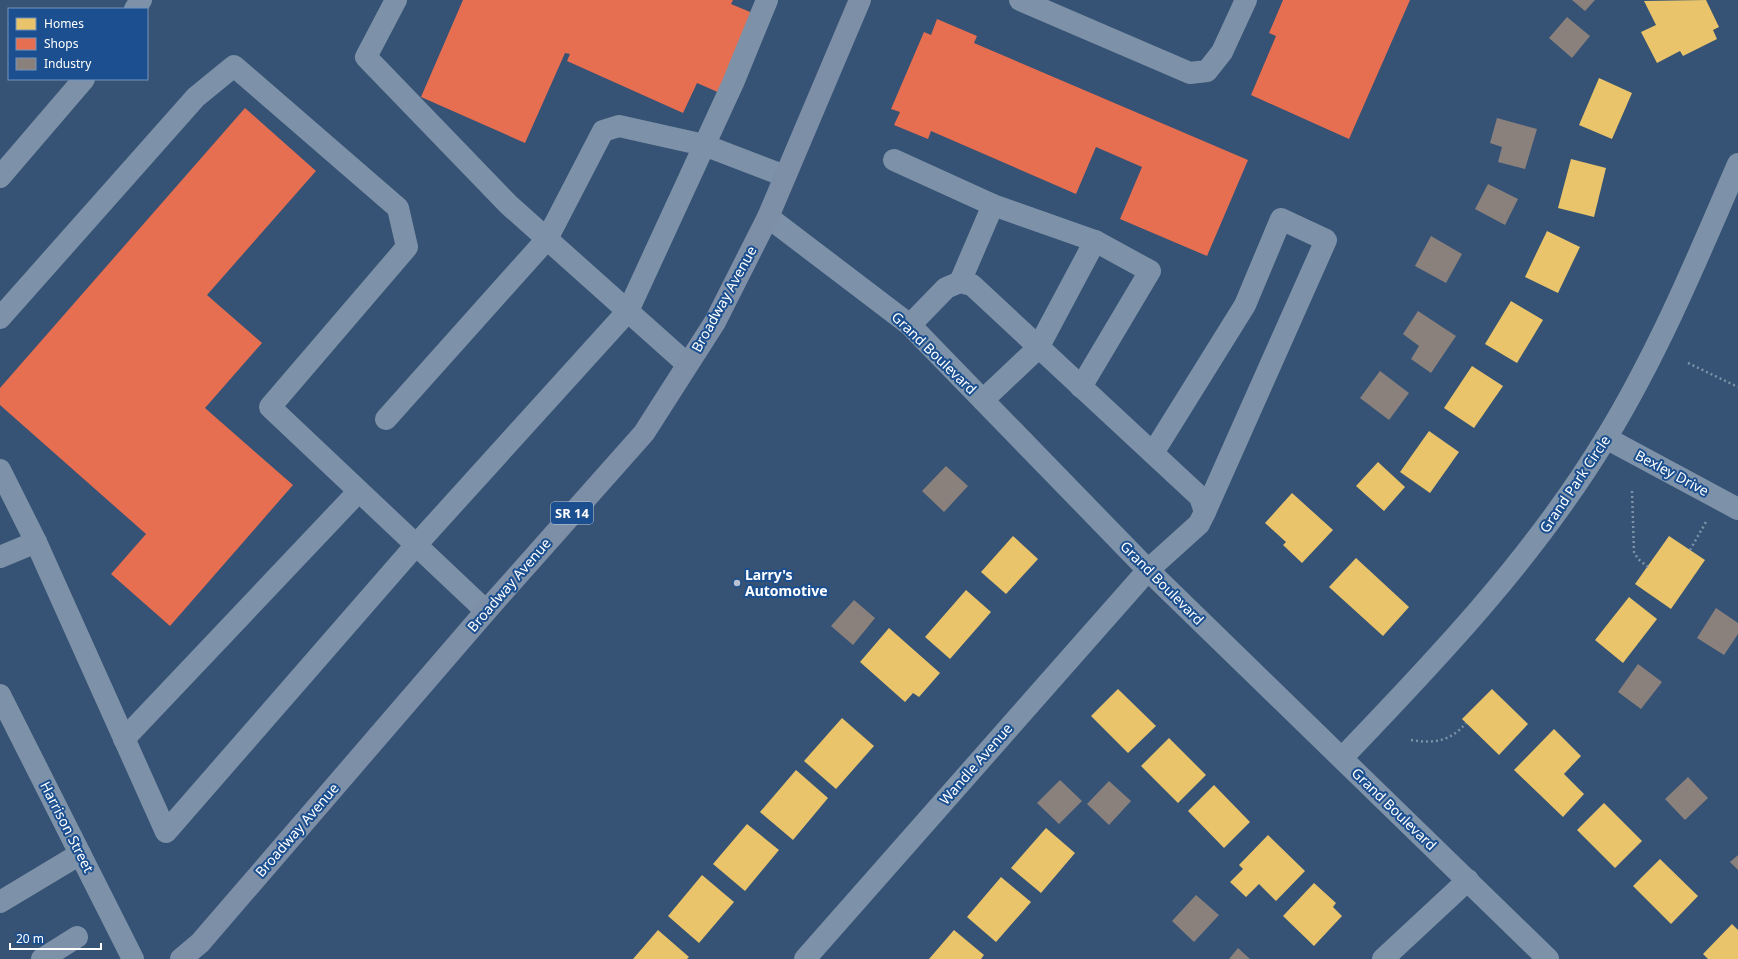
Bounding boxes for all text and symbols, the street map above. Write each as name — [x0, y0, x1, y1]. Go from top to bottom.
legend — [8, 8, 148, 80]
text: Homes — [44, 15, 84, 32]
text: Shops — [44, 35, 79, 52]
text: Industry — [44, 55, 92, 72]
street label: Broadway Avenue — [687, 242, 761, 355]
street label: Grand Boulevard — [888, 307, 981, 398]
street label: Grand Park Circle — [1535, 431, 1614, 536]
street label: Bexley Drive — [1632, 445, 1712, 500]
road number: SR 14 — [551, 502, 593, 524]
street label: Broadway Avenue — [463, 534, 555, 636]
street label: Grand Boulevard — [1116, 537, 1208, 629]
place label: Larry's Automotive — [745, 565, 828, 600]
marker: Larry's Automotive — [732, 578, 742, 588]
street label: Wandle Avenue — [935, 719, 1016, 808]
street label: Grand Boulevard — [1348, 763, 1441, 854]
street label: Harrison Street — [36, 778, 99, 876]
street label: Broadway Avenue — [251, 779, 343, 881]
scale bar — [10, 925, 101, 951]
text: 20 m — [16, 930, 44, 947]

